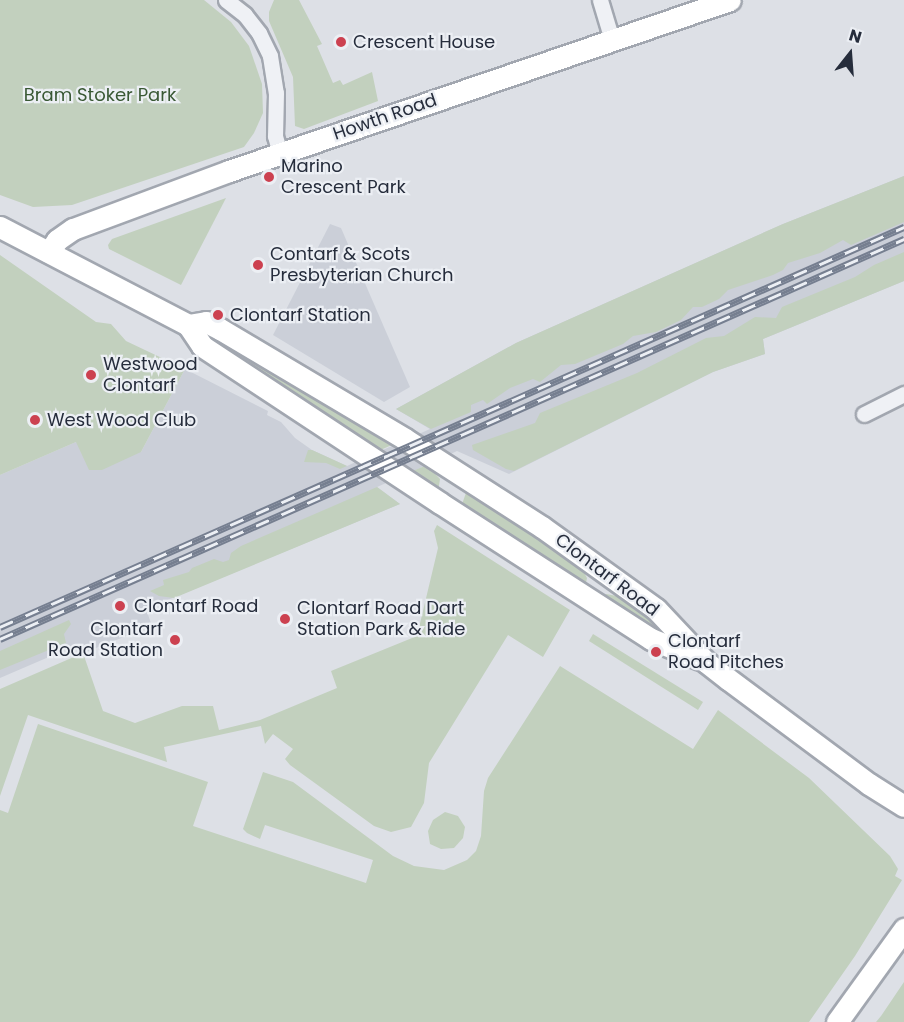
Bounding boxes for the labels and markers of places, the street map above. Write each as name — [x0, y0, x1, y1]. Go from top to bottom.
place label: Crescent House — [353, 31, 495, 53]
marker: Crescent House — [334, 35, 348, 49]
place label: Marino Crescent Park — [281, 156, 406, 198]
marker: Marino Crescent Park — [262, 170, 276, 184]
place label: Contarf & Scots Presbyterian Church — [270, 244, 453, 286]
marker: Contarf & Scots Presbyterian Church — [251, 258, 265, 272]
place label: Clontarf Station — [230, 304, 371, 326]
marker: Clontarf Station — [211, 308, 225, 322]
place label: Westwood Clontarf — [103, 354, 198, 397]
marker: Westwood Clontarf — [84, 368, 98, 382]
place label: West Wood Club — [47, 409, 196, 431]
marker: West Wood Club — [28, 413, 42, 427]
place label: Clontarf Road — [134, 595, 258, 617]
marker: Clontarf Road — [111, 597, 129, 615]
place label: Clontarf Road Dart Station Park & Ride — [297, 598, 465, 640]
marker: Clontarf Road Dart Station Park & Ride — [278, 612, 292, 626]
place label: Clontarf Road Station — [48, 619, 163, 662]
place label: Clontarf Road Pitches — [668, 631, 784, 674]
marker: Clontarf Road Station — [168, 633, 182, 647]
marker: Clontarf Road Pitches — [649, 645, 663, 659]

